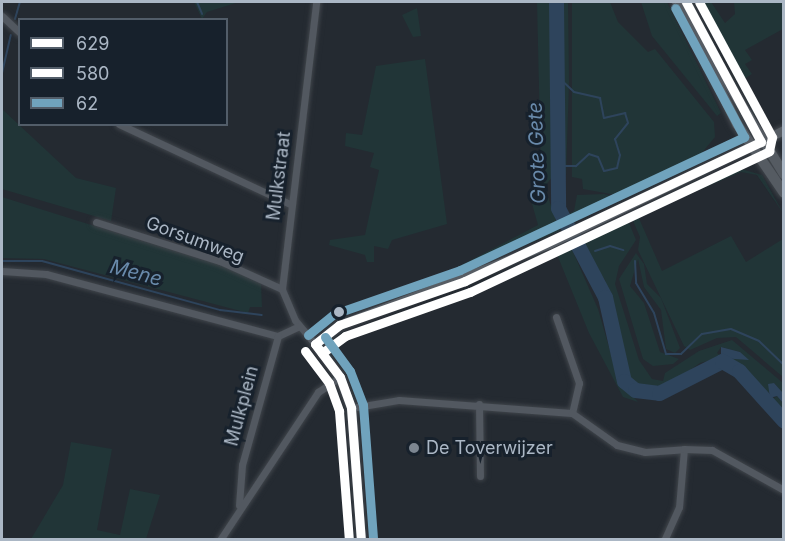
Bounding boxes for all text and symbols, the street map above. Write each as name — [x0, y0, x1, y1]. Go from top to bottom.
legend — [18, 18, 228, 126]
text: 629 — [76, 33, 109, 54]
text: 580 — [76, 63, 109, 84]
text: 62 — [76, 93, 98, 114]
water label: Grote Gete — [523, 102, 551, 204]
street label: Mulkstraat — [263, 130, 295, 222]
street label: Gorsumweg — [143, 212, 247, 268]
water label: Mene — [107, 255, 165, 291]
unlabelled marker — [333, 306, 345, 318]
street label: Mulkplein — [221, 364, 263, 448]
place label: De Toverwijzer — [426, 437, 553, 459]
marker: De Toverwijzer — [407, 441, 421, 455]

